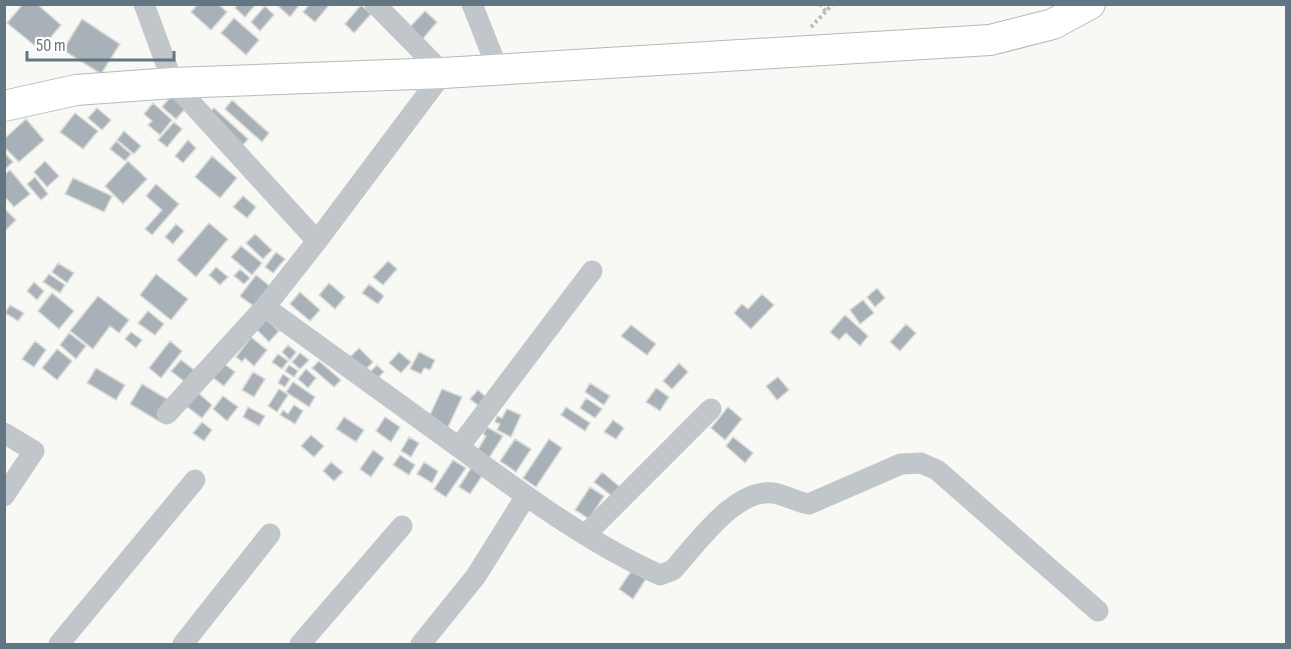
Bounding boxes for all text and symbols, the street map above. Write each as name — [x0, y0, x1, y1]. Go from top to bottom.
scale bar — [27, 24, 174, 62]
text: 50 m — [36, 35, 66, 56]

